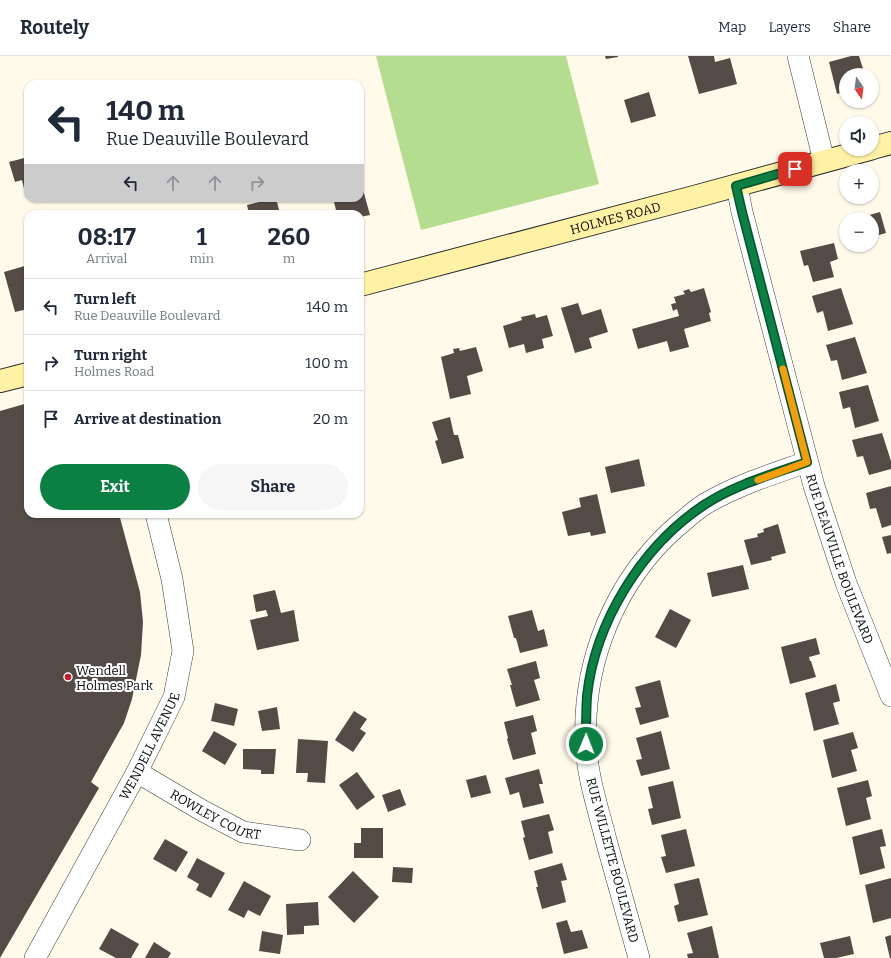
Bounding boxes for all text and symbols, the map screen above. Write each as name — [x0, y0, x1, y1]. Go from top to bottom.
text: Routely — [20, 16, 89, 39]
text: Map — [718, 19, 746, 36]
text: Layers — [768, 19, 811, 36]
text: Share — [833, 19, 871, 36]
north arrow — [839, 68, 879, 108]
map controls — [839, 68, 879, 252]
text: 140 m — [106, 94, 185, 127]
icon: left — [40, 96, 92, 148]
button: sound — [839, 116, 879, 156]
text: Rue Deauville Boulevard — [106, 128, 309, 150]
pin — [778, 152, 812, 186]
icon: arrive — [784, 158, 806, 180]
button: + — [839, 164, 879, 204]
icon: left — [120, 172, 142, 194]
icon: ahead — [162, 172, 184, 194]
icon: ahead — [204, 172, 226, 194]
icon: right — [246, 172, 268, 194]
street label: HOLMES ROAD — [568, 199, 662, 237]
button: − — [839, 212, 879, 252]
text: 08:17 — [78, 223, 136, 251]
text: 1 — [196, 223, 207, 251]
text: 260 — [267, 223, 310, 251]
text: Arrival — [86, 251, 127, 266]
text: min — [189, 251, 214, 266]
text: m — [283, 251, 295, 266]
text: Turn left — [74, 290, 136, 308]
icon: left — [40, 296, 62, 318]
text: 140 m — [306, 298, 348, 316]
text: Rue Deauville Boulevard — [74, 308, 221, 323]
text: Turn right — [74, 346, 147, 364]
icon: right — [40, 352, 62, 374]
text: 100 m — [305, 354, 348, 372]
text: Holmes Road — [74, 364, 154, 379]
icon: arrive — [40, 408, 62, 430]
text: Arrive at destination — [74, 410, 221, 428]
text: 20 m — [313, 410, 348, 428]
button: Exit — [40, 464, 190, 510]
button: Share — [198, 464, 348, 510]
street label: RUE DEAUVILLE BOULEVARD — [803, 472, 876, 646]
place label: Wendell Holmes Park — [76, 663, 154, 693]
marker: Wendell Holmes Park — [63, 672, 73, 682]
street label: WENDELL AVENUE — [116, 691, 183, 803]
position arrow — [565, 723, 607, 765]
street label: RUE WILLETTE BOULEVARD — [583, 776, 642, 944]
street label: ROWLEY COURT — [168, 786, 262, 842]

